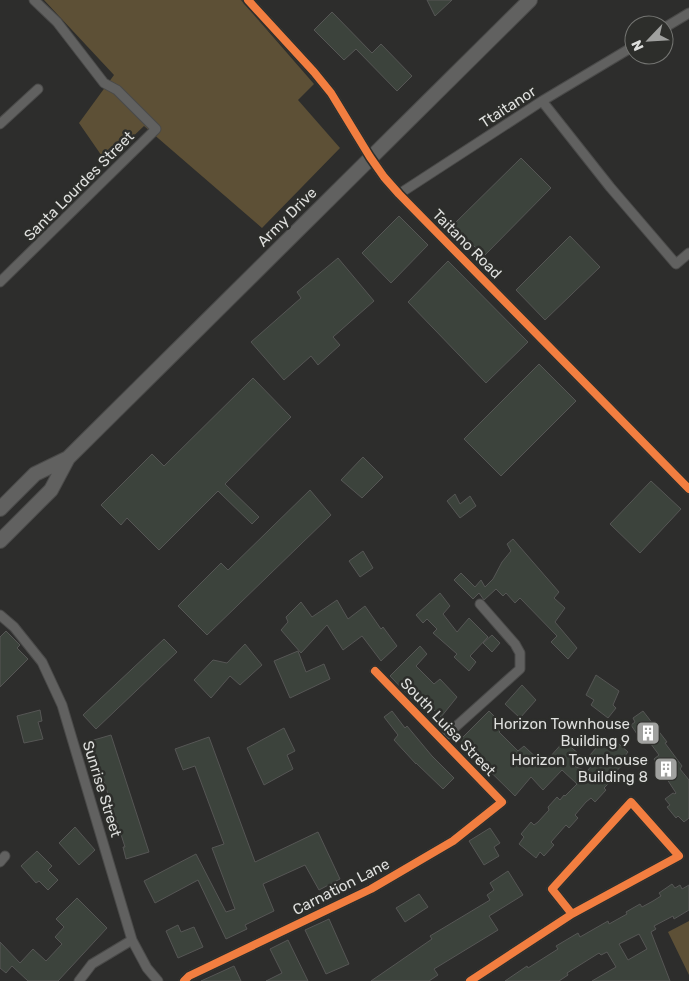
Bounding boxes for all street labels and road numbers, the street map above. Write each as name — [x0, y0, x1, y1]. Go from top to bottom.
street label: Ttaitanor — [476, 82, 540, 132]
street label: Santa Lourdes Street — [20, 127, 138, 245]
street label: Army Drive — [254, 184, 320, 250]
street label: Taitano Road — [429, 206, 505, 282]
street label: South Luisa Street — [397, 674, 500, 780]
street label: Sunrise Street — [79, 739, 125, 840]
street label: Carnation Lane — [290, 855, 392, 919]

